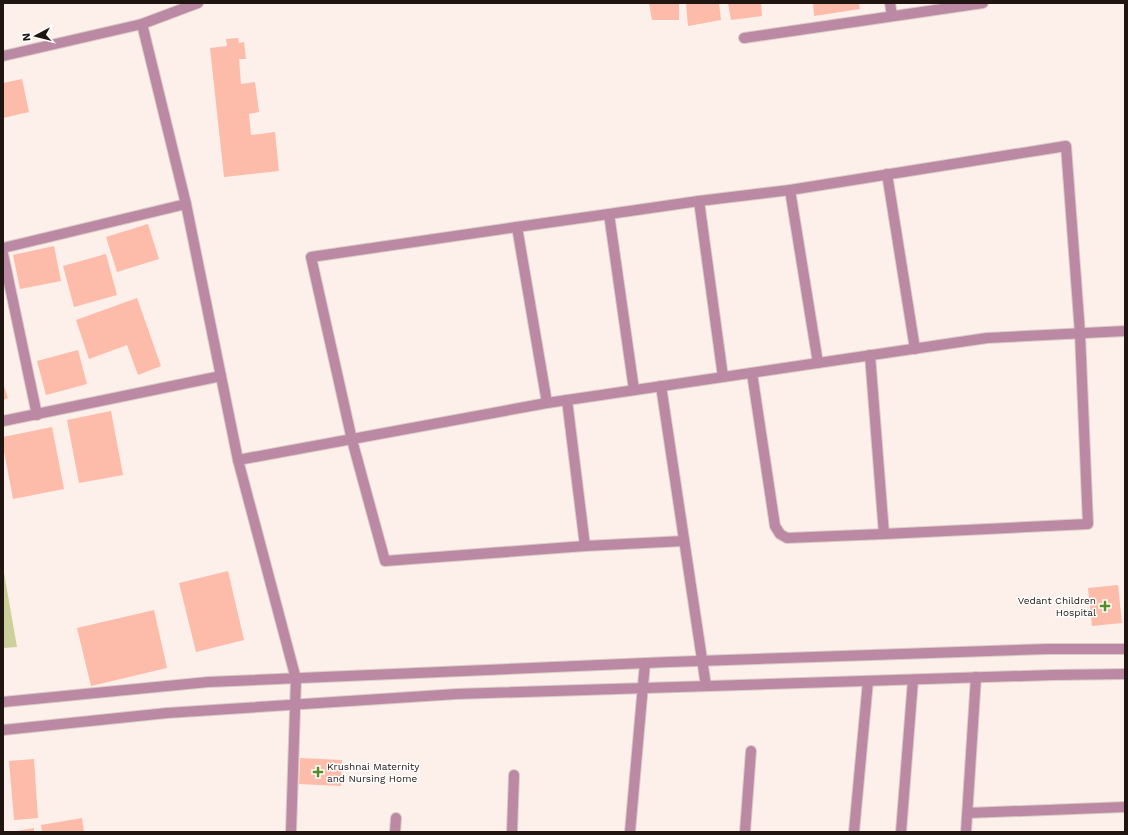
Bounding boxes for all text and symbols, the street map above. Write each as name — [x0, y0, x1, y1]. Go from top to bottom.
north arrow — [16, 16, 56, 56]
text: N — [20, 32, 34, 42]
place label: Vedant Children Hospital — [1018, 595, 1096, 618]
marker: Vedant Children Hospital — [1099, 600, 1111, 612]
place label: Krushnai Maternity and Nursing Home — [327, 761, 420, 784]
marker: Krushnai Maternity and Nursing Home — [312, 766, 324, 778]

